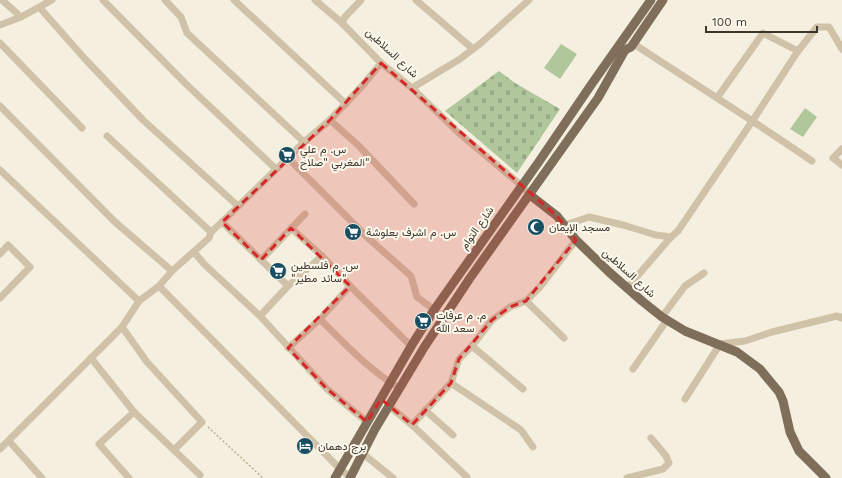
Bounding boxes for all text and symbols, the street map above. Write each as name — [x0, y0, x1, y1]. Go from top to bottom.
scale bar — [706, 8, 817, 34]
text: 100 m — [712, 15, 747, 29]
street label: شارع السلاطين — [362, 25, 421, 82]
place label: س. م علي المغربي "صلاح" — [300, 143, 370, 172]
supermarket icon: س. م علي المغربي "صلاح" — [277, 145, 297, 165]
street label: شارع التوام — [457, 204, 498, 253]
mosque icon: مسجد الإيمان — [526, 217, 546, 237]
place label: مسجد الإيمان — [549, 221, 610, 234]
supermarket icon: س. م اشرف بعلوشة — [343, 222, 363, 242]
place label: س. م اشرف بعلوشة — [366, 226, 456, 240]
street label: شارع السلاطين — [599, 246, 658, 301]
place label: س. م فلسطين "سائد مطير" — [291, 259, 359, 285]
supermarket icon: س. م فلسطين "سائد مطير" — [268, 261, 288, 281]
place label: م. م عرفات سعد الله — [436, 309, 487, 335]
supermarket icon: م. م عرفات سعد الله — [413, 311, 433, 331]
hotel icon: برج دهمان — [295, 436, 315, 456]
place label: برج دهمان — [318, 440, 366, 454]

